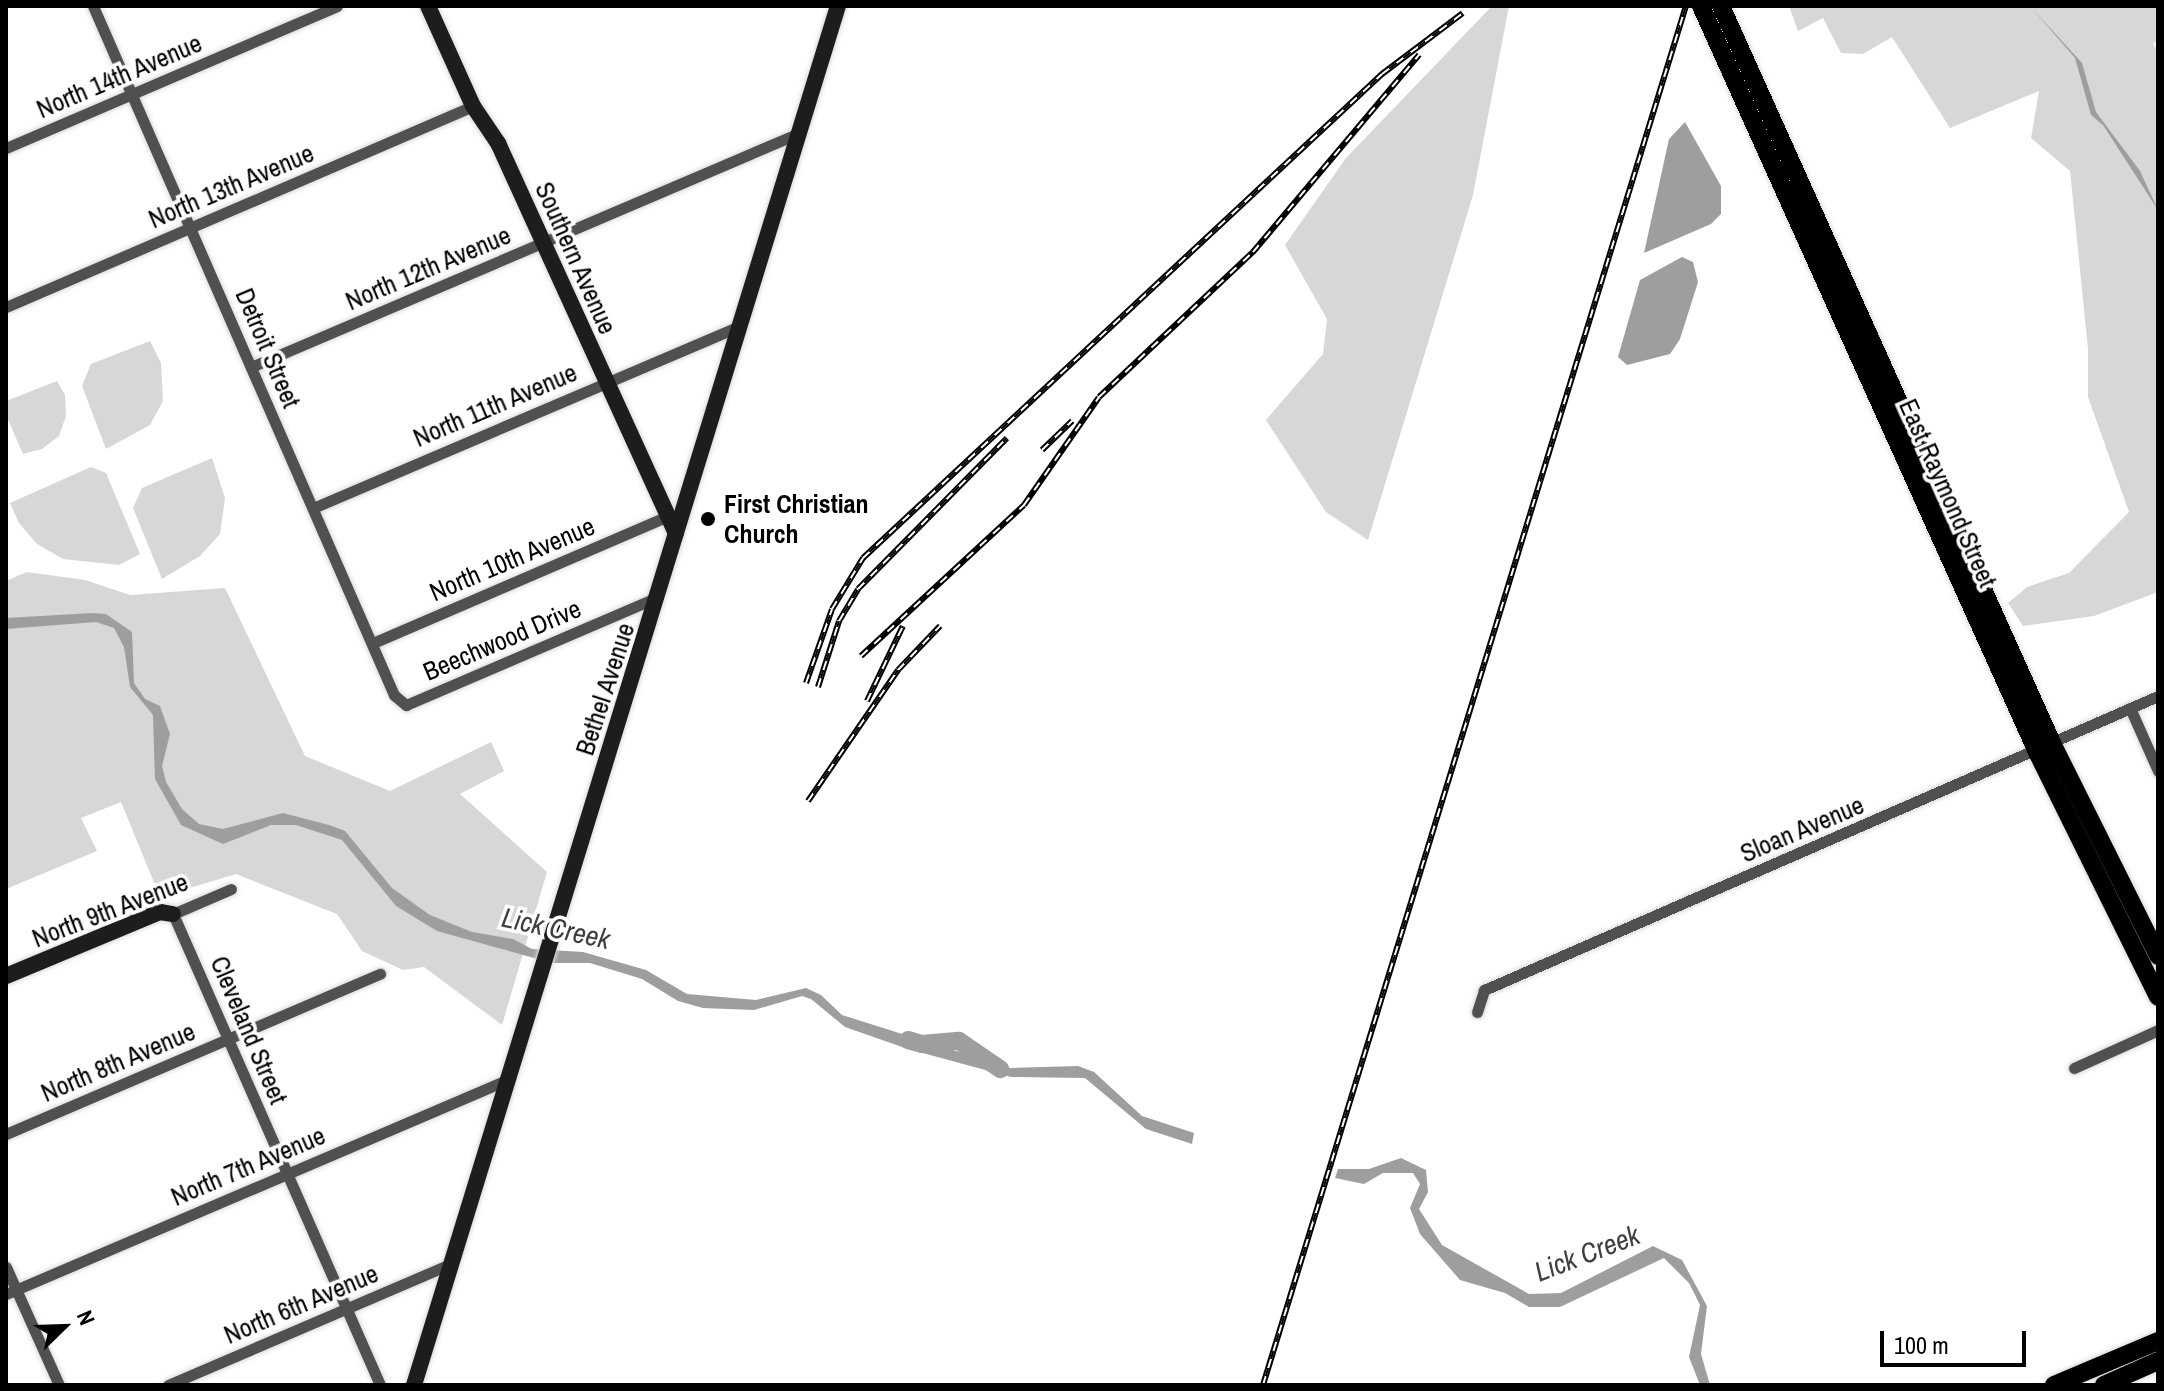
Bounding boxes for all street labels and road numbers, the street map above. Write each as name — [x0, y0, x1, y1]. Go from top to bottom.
street label: North 14th Avenue — [31, 27, 207, 125]
street label: North 13th Avenue — [143, 137, 319, 235]
street label: Southern Avenue — [528, 177, 624, 339]
street label: North 12th Avenue — [340, 219, 516, 317]
street label: Detroit Street — [229, 284, 307, 412]
street label: North 11th Avenue — [408, 356, 582, 454]
street label: East Raymond Street — [1893, 394, 2003, 592]
street label: North 10th Avenue — [424, 510, 600, 608]
street label: Beechwood Drive — [418, 593, 586, 687]
street label: Bethel Avenue — [569, 618, 641, 760]
street label: Sloan Avenue — [1735, 789, 1869, 869]
street label: North 9th Avenue — [27, 866, 193, 954]
street label: Cleveland Street — [204, 951, 294, 1109]
street label: North 8th Avenue — [36, 1015, 200, 1109]
street label: North 7th Avenue — [166, 1119, 330, 1213]
street label: North 6th Avenue — [219, 1257, 383, 1351]

